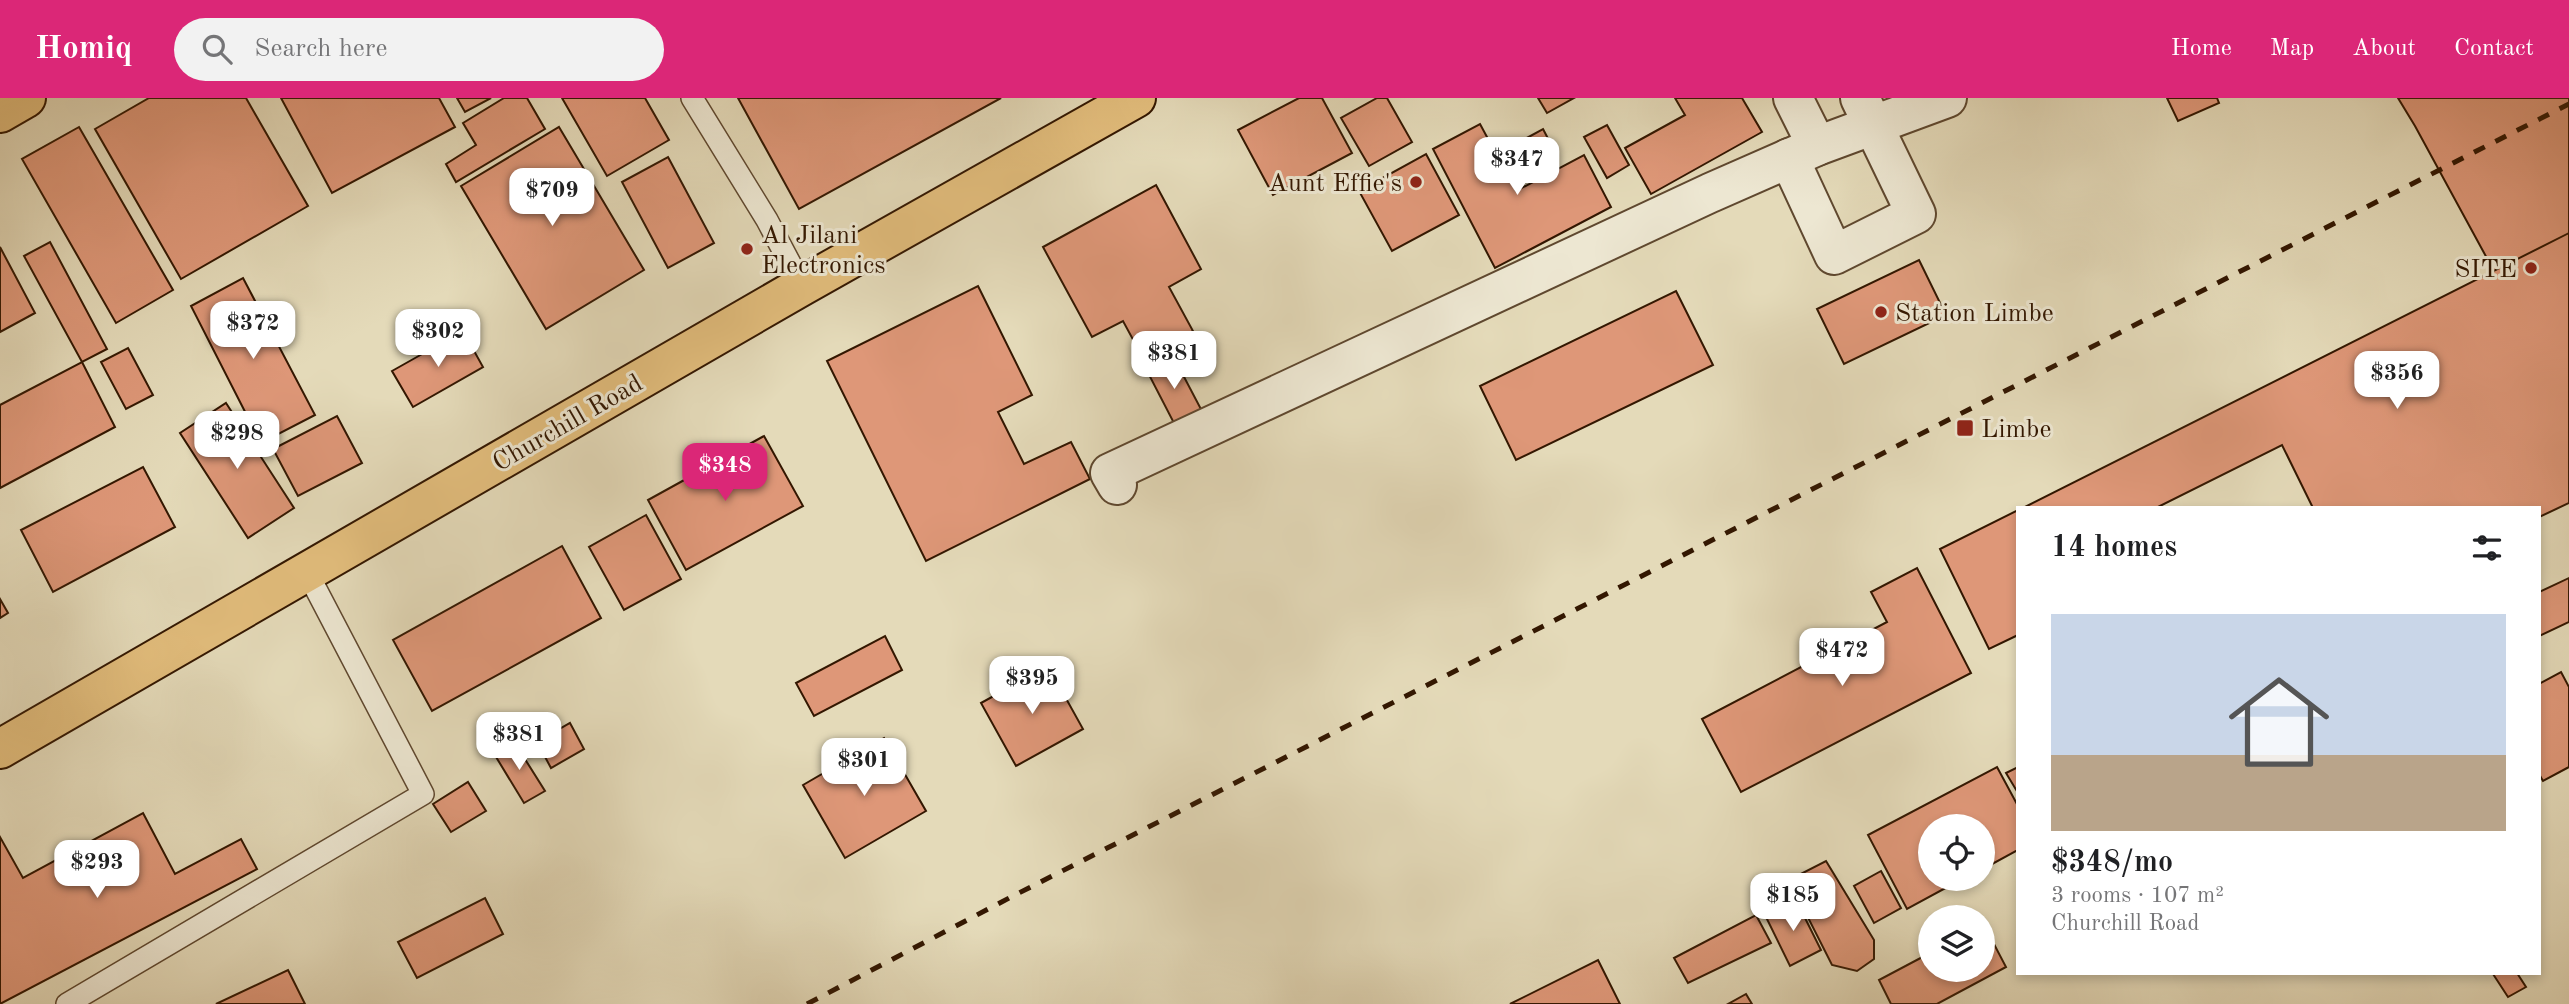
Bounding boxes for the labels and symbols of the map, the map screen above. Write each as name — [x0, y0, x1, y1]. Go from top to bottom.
pin: $347 — [1476, 138, 1558, 197]
pin: $709 — [511, 169, 593, 228]
place label: Aunt Effie's — [1268, 171, 1402, 197]
marker: Aunt Effie's — [1408, 174, 1424, 190]
place label: Al Jilani Electronics — [761, 223, 886, 279]
marker: Al Jilani Electronics — [739, 241, 755, 257]
place label: SITE — [2454, 257, 2517, 283]
marker: SITE — [2523, 260, 2539, 276]
place label: Station Limbe — [1895, 301, 2054, 327]
pin: $372 — [212, 302, 294, 361]
marker: Station Limbe — [1873, 304, 1889, 320]
pin: $302 — [397, 310, 479, 369]
pin: $381 — [1133, 331, 1215, 391]
pin: $356 — [2356, 352, 2438, 411]
street label: Churchill Road — [489, 371, 647, 477]
pin: $298 — [196, 412, 278, 471]
place label: Limbe — [1981, 417, 2051, 443]
marker: Limbe — [1955, 418, 1975, 438]
pin: $348 — [684, 444, 766, 503]
pin: $472 — [1801, 628, 1883, 688]
pin: $395 — [991, 656, 1073, 716]
pin: $381 — [478, 712, 560, 772]
pin: $301 — [823, 738, 905, 798]
pin: $293 — [56, 840, 138, 900]
pin: $185 — [1752, 874, 1834, 933]

